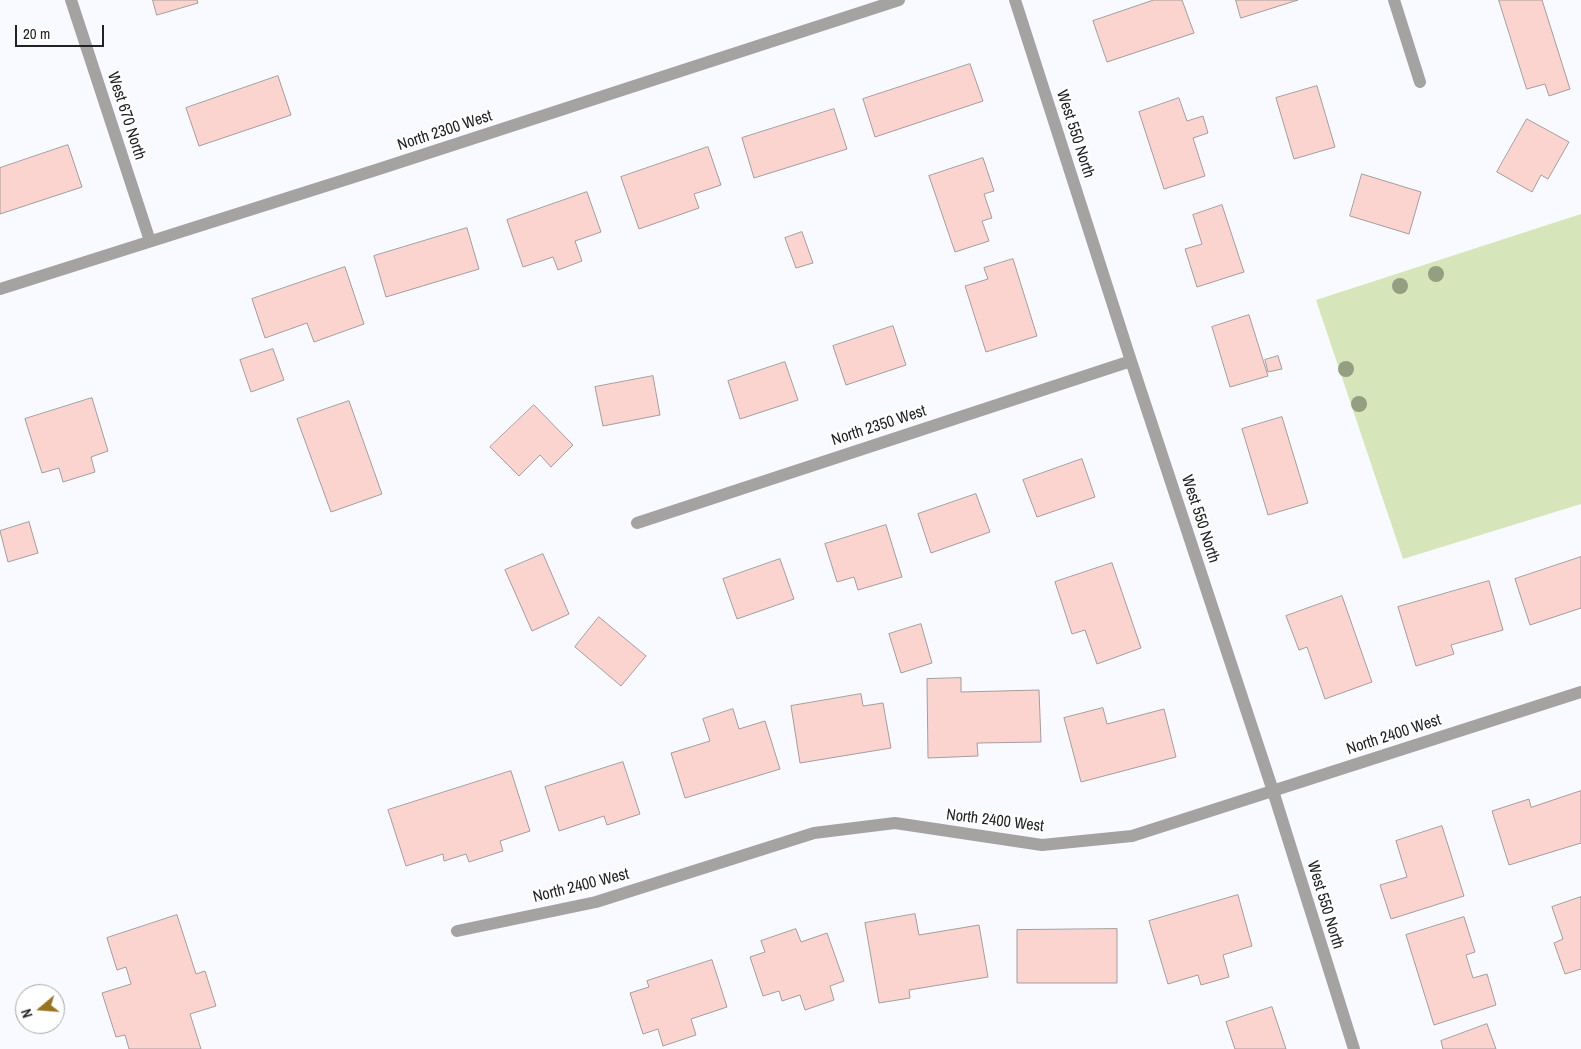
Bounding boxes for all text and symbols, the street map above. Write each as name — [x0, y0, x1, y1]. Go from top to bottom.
scale bar — [18, 15, 106, 47]
text: 20 m — [23, 23, 50, 44]
street label: West 670 North — [103, 70, 149, 162]
street label: West 550 North — [1052, 88, 1098, 180]
street label: North 2300 West — [395, 107, 495, 155]
street label: North 2350 West — [829, 402, 929, 450]
street label: West 550 North — [1177, 473, 1223, 565]
street label: North 2400 West — [1344, 711, 1444, 759]
street label: North 2400 West — [945, 805, 1045, 837]
street label: West 550 North — [1303, 859, 1347, 951]
street label: North 2400 West — [531, 865, 631, 907]
north arrow — [15, 984, 65, 1034]
text: N — [17, 1007, 37, 1020]

